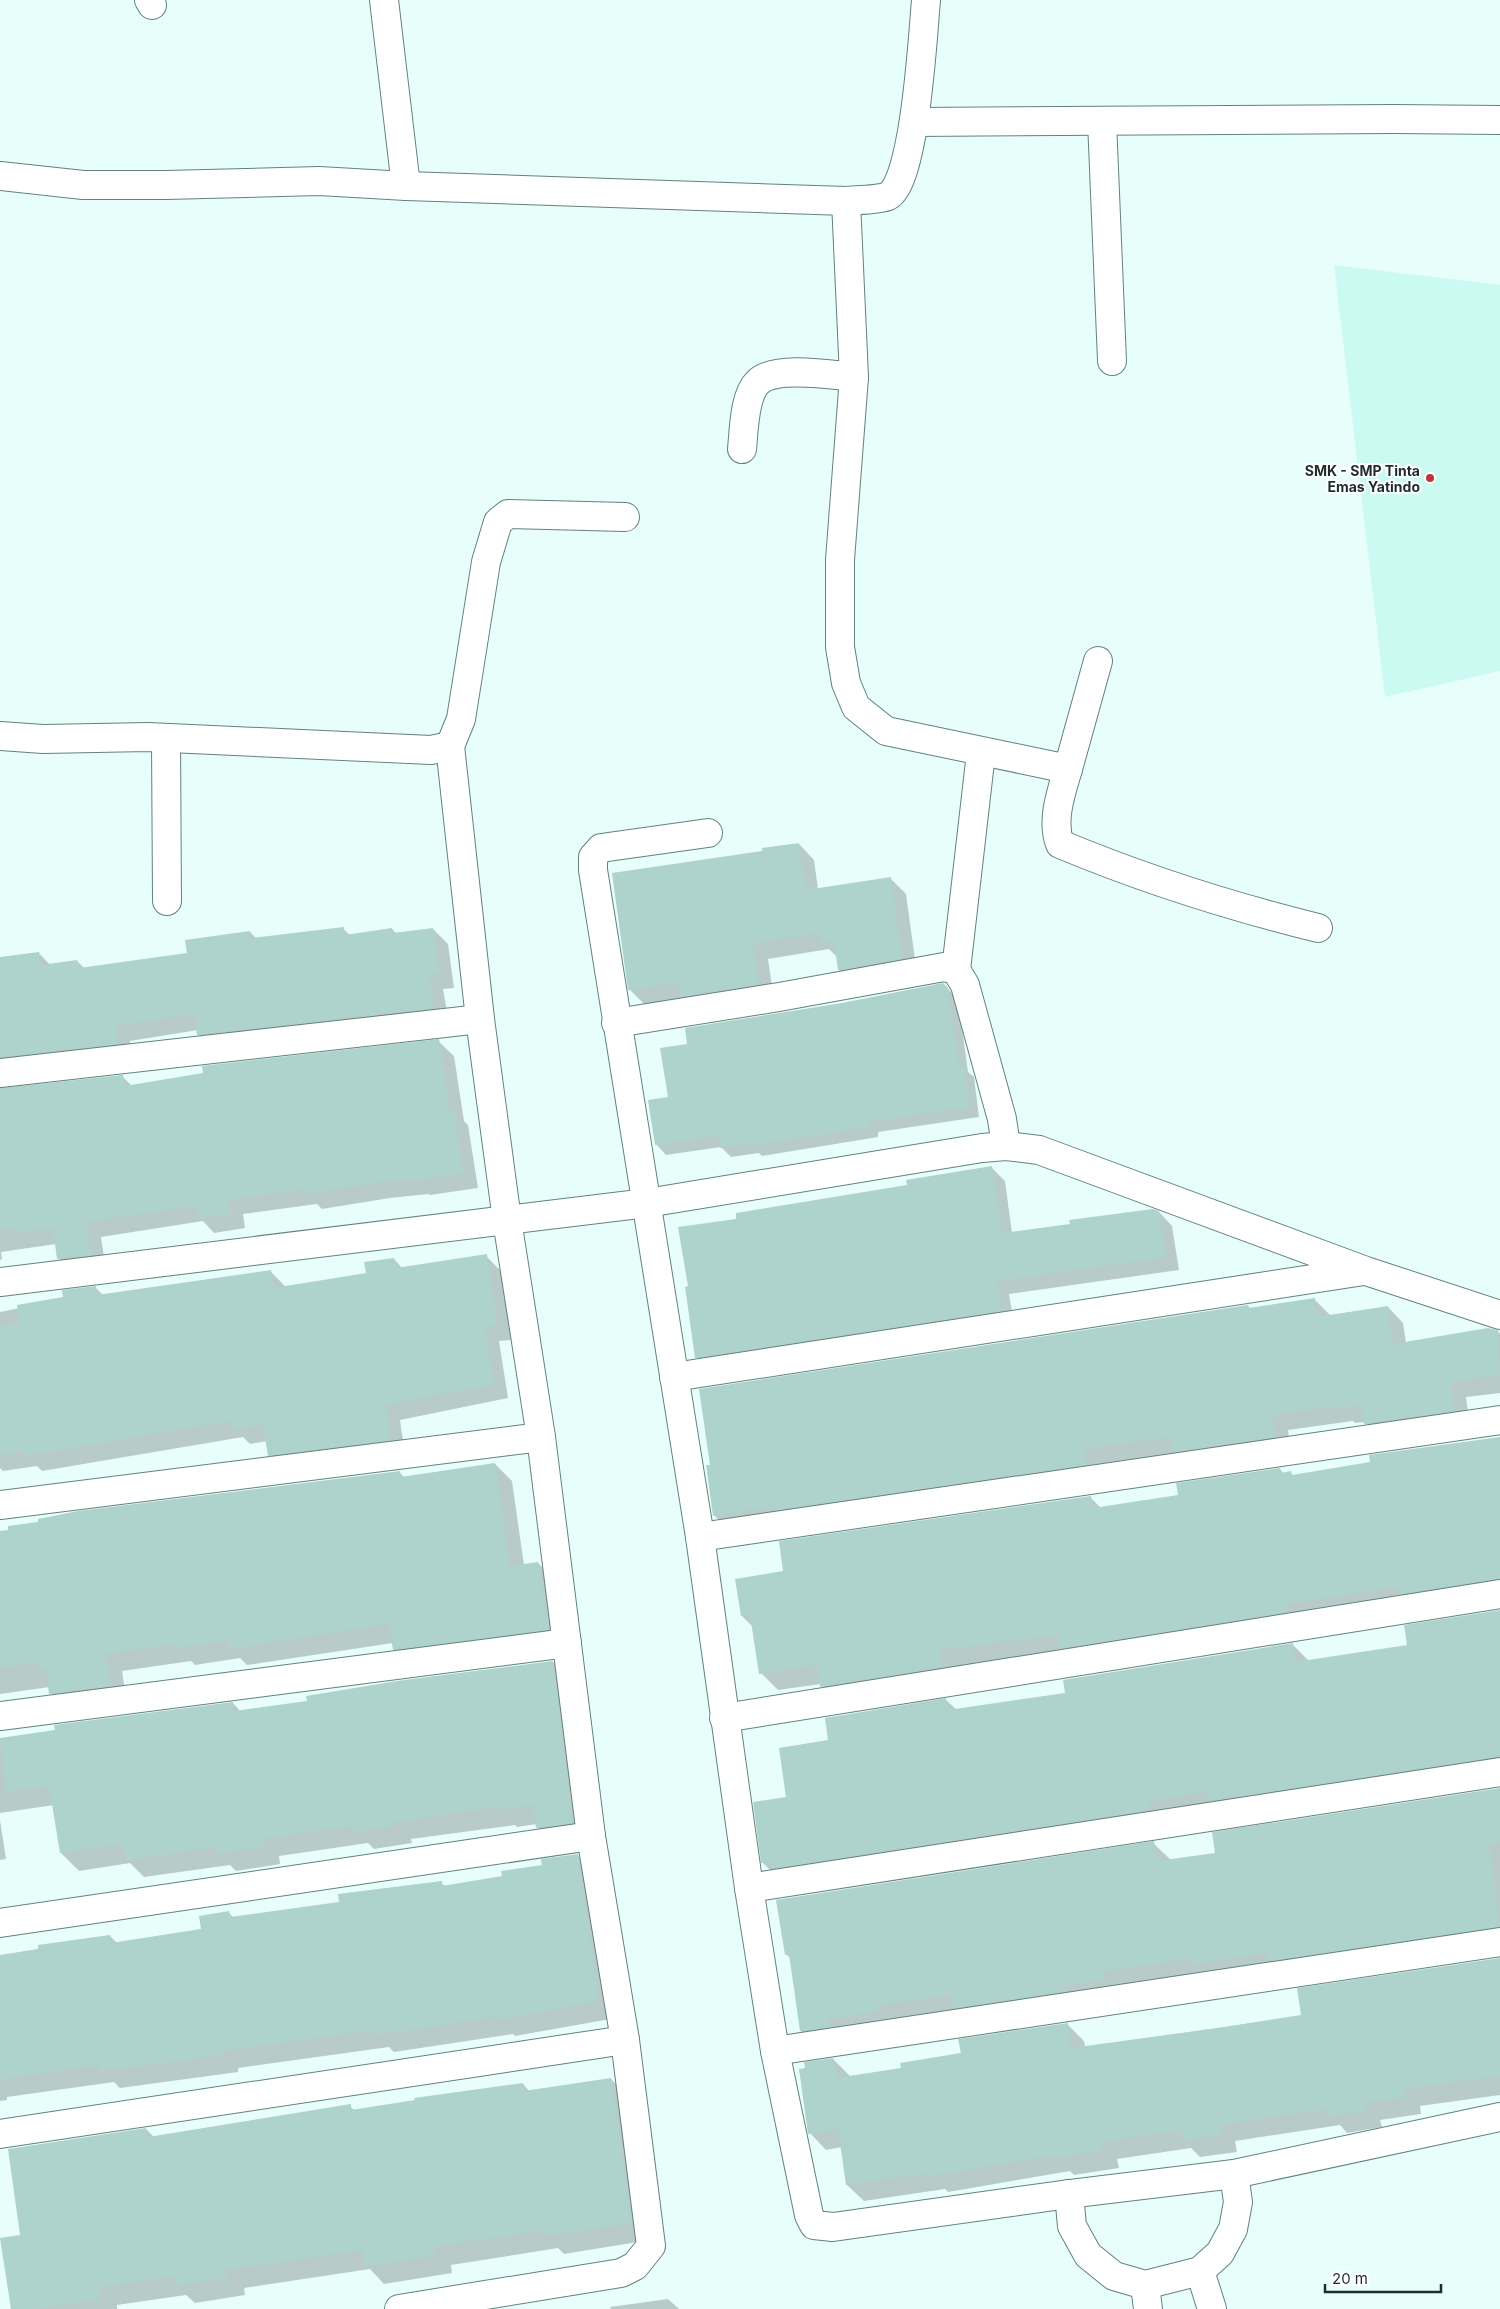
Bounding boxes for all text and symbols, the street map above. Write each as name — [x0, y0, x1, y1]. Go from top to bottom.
place label: SMK - SMP Tinta Emas Yatindo — [1305, 462, 1420, 495]
marker: SMK - SMP Tinta Emas Yatindo — [1424, 472, 1436, 484]
scale bar — [1325, 2262, 1441, 2294]
text: 20 m — [1332, 2269, 1368, 2288]

